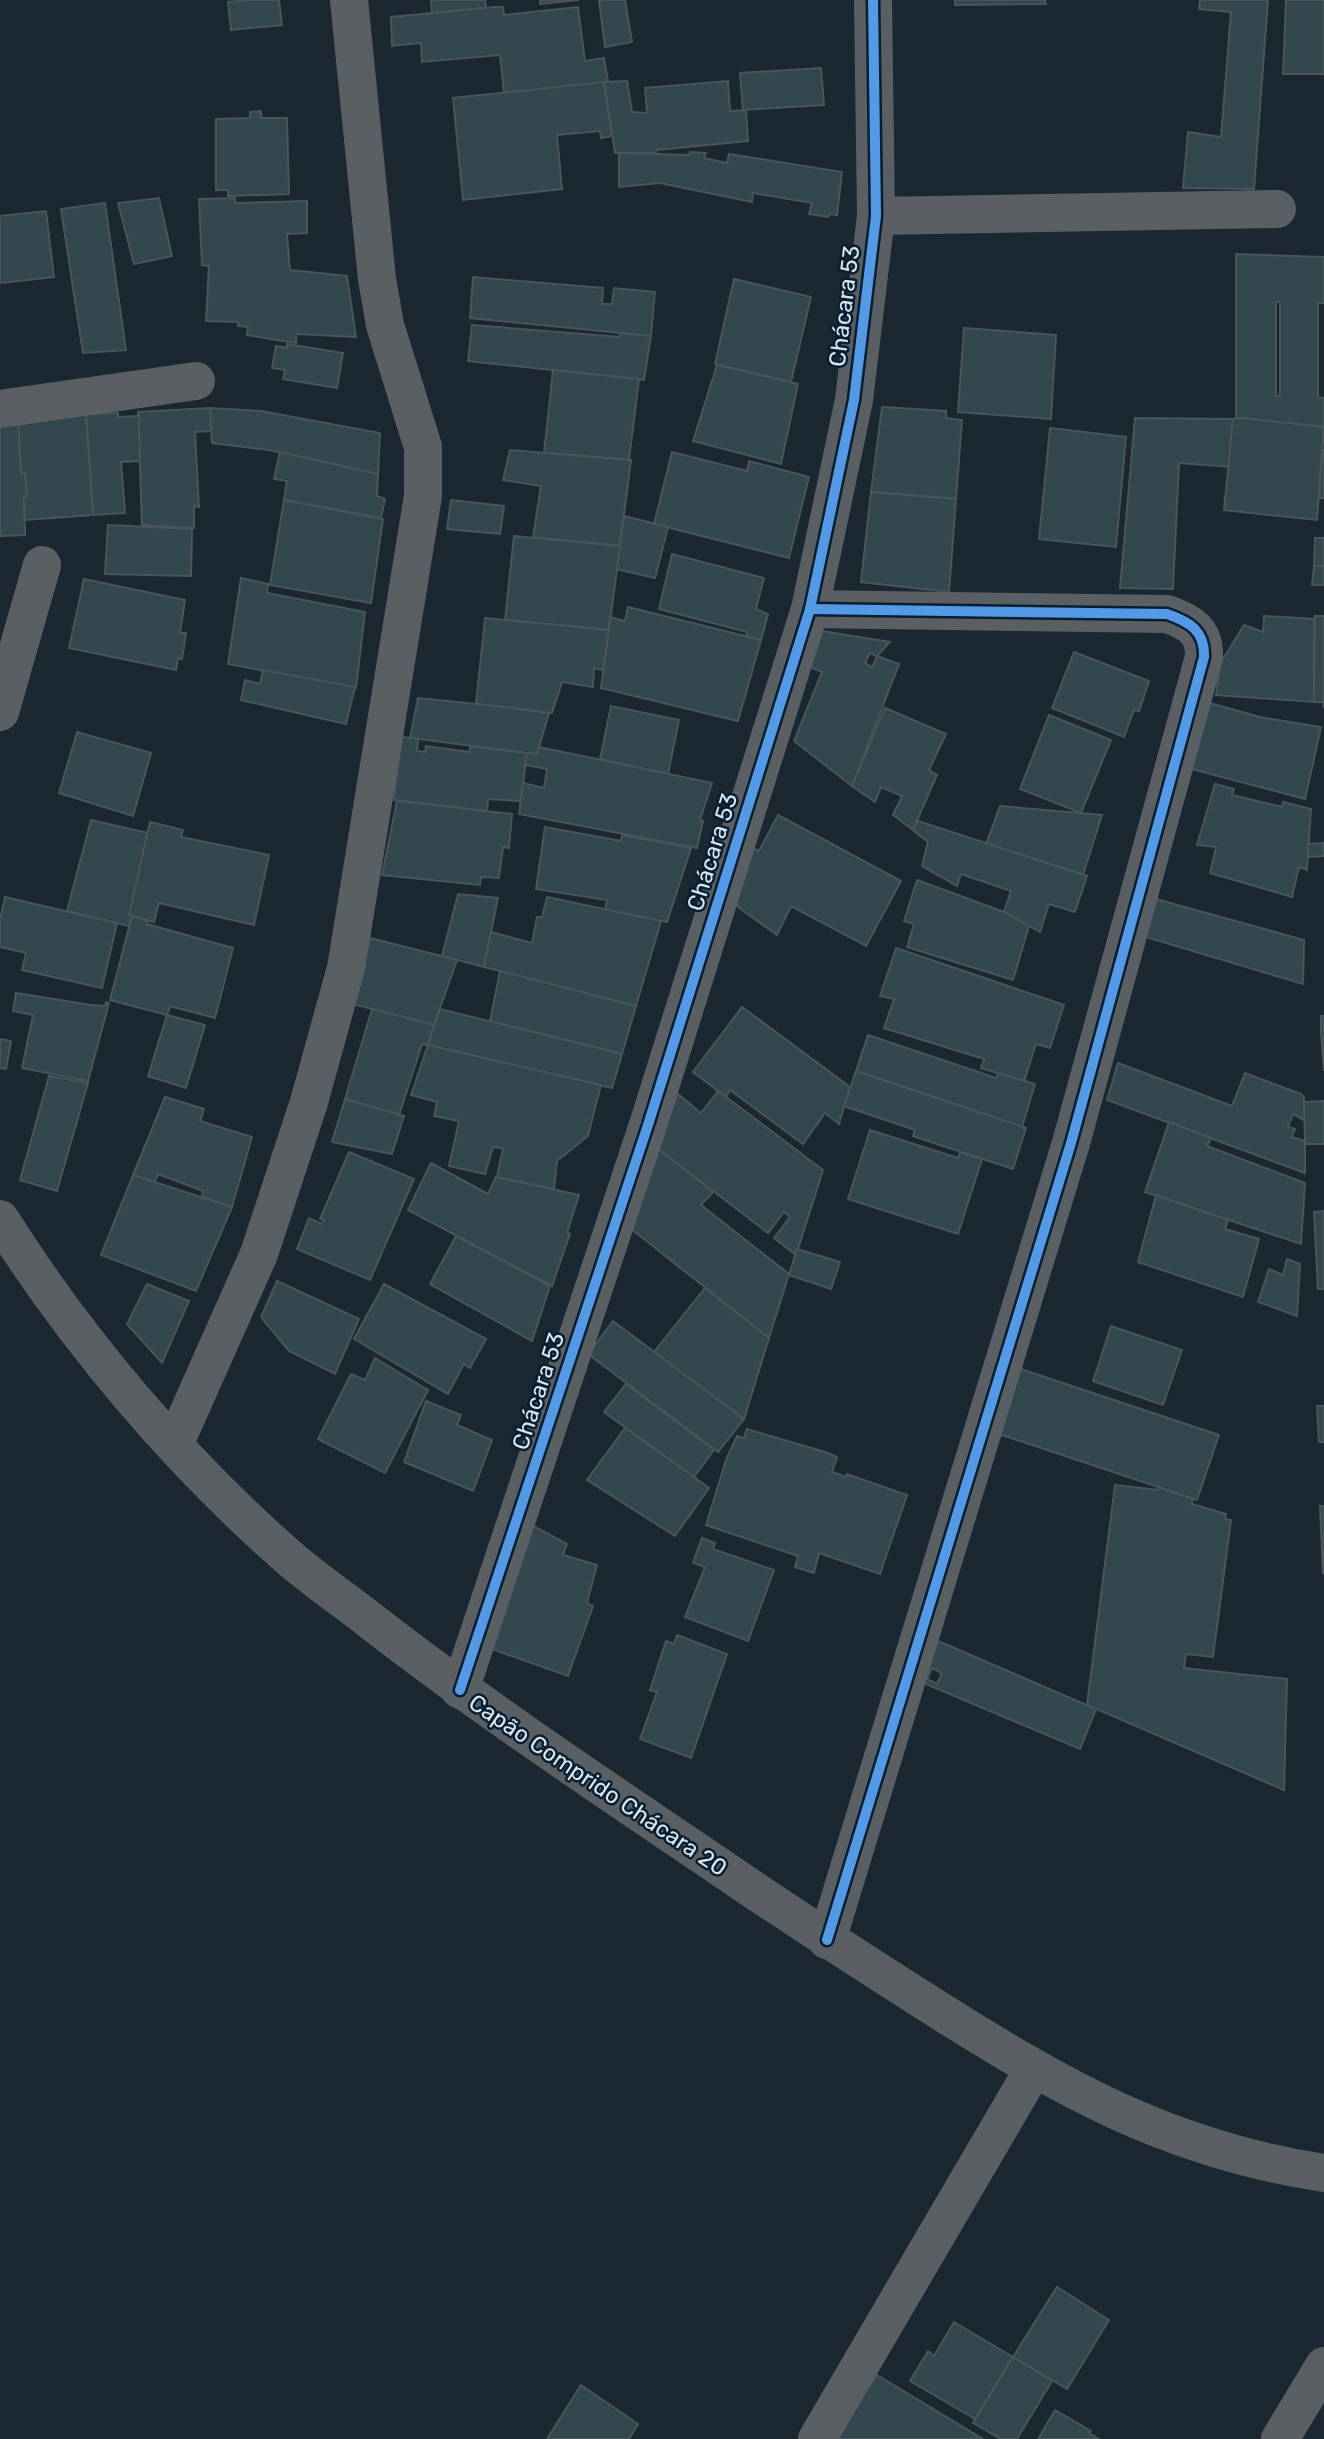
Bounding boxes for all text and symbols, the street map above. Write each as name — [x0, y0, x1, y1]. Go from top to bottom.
street label: Chácara 53 — [823, 244, 865, 368]
street label: Chácara 53 — [681, 790, 743, 914]
street label: Chácara 53 — [506, 1329, 570, 1453]
street label: Capão Comprido Chácara 20 — [464, 1688, 732, 1882]

